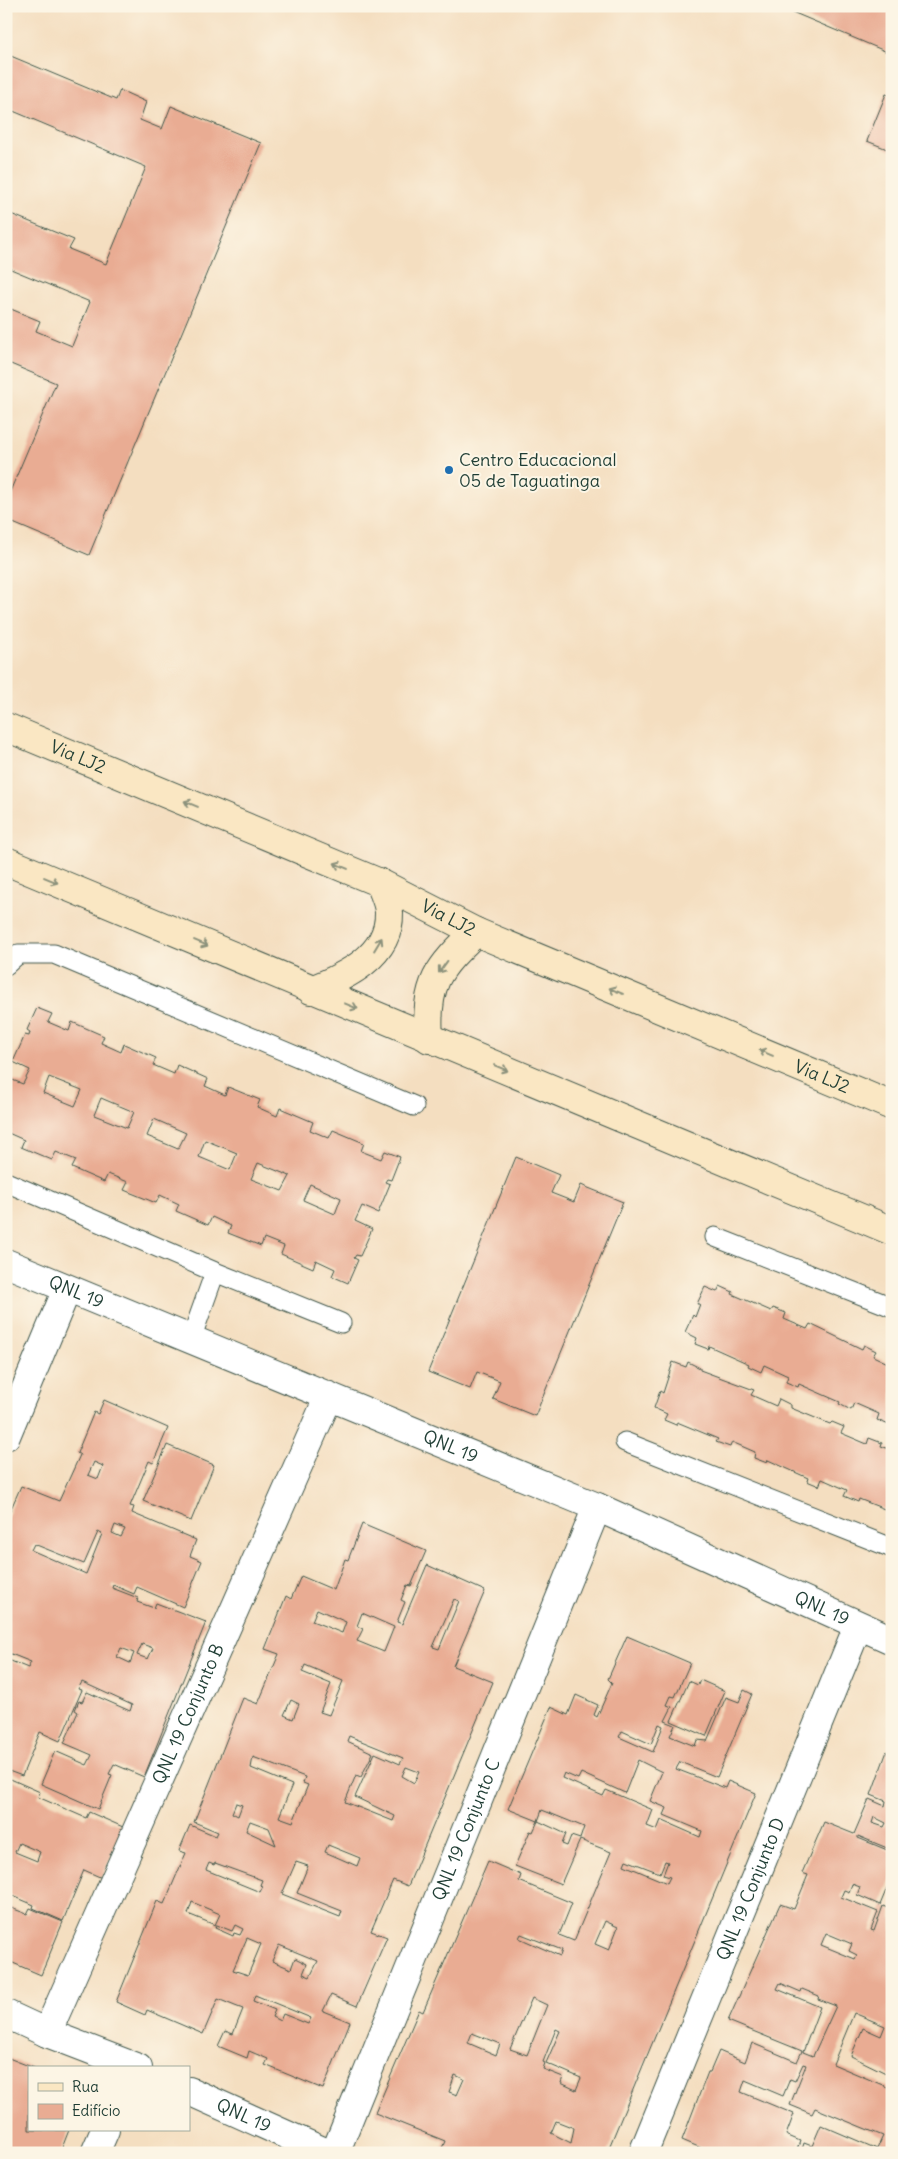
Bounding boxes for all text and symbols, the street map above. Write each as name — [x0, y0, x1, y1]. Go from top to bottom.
place label: Centro Educacional 05 de Taguatinga — [459, 448, 617, 492]
marker: Centro Educacional 05 de Taguatinga — [443, 464, 455, 476]
street label: Via LJ2 — [47, 735, 110, 778]
one-way arrow — [184, 799, 199, 808]
one-way arrow — [334, 861, 349, 871]
one-way arrow — [43, 876, 58, 886]
street label: Via LJ2 — [417, 894, 480, 941]
one-way arrow — [374, 938, 384, 952]
one-way arrow — [193, 939, 208, 949]
one-way arrow — [437, 960, 448, 973]
one-way arrow — [609, 985, 624, 995]
one-way arrow — [343, 1002, 358, 1012]
one-way arrow — [759, 1048, 774, 1058]
street label: Via LJ2 — [791, 1054, 854, 1098]
one-way arrow — [493, 1064, 508, 1074]
street label: QNL 19 — [45, 1270, 107, 1313]
street label: QNL 19 — [420, 1424, 482, 1468]
street label: QNL 19 — [791, 1586, 853, 1630]
street label: QNL 19 Conjunto B — [147, 1640, 229, 1787]
street label: QNL 19 Conjunto C — [427, 1755, 505, 1904]
street label: QNL 19 Conjunto D — [711, 1814, 790, 1964]
legend — [28, 2066, 190, 2132]
text: Rua — [72, 2077, 99, 2096]
street label: QNL 19 — [213, 2093, 275, 2137]
text: Edifício — [72, 2101, 120, 2120]

